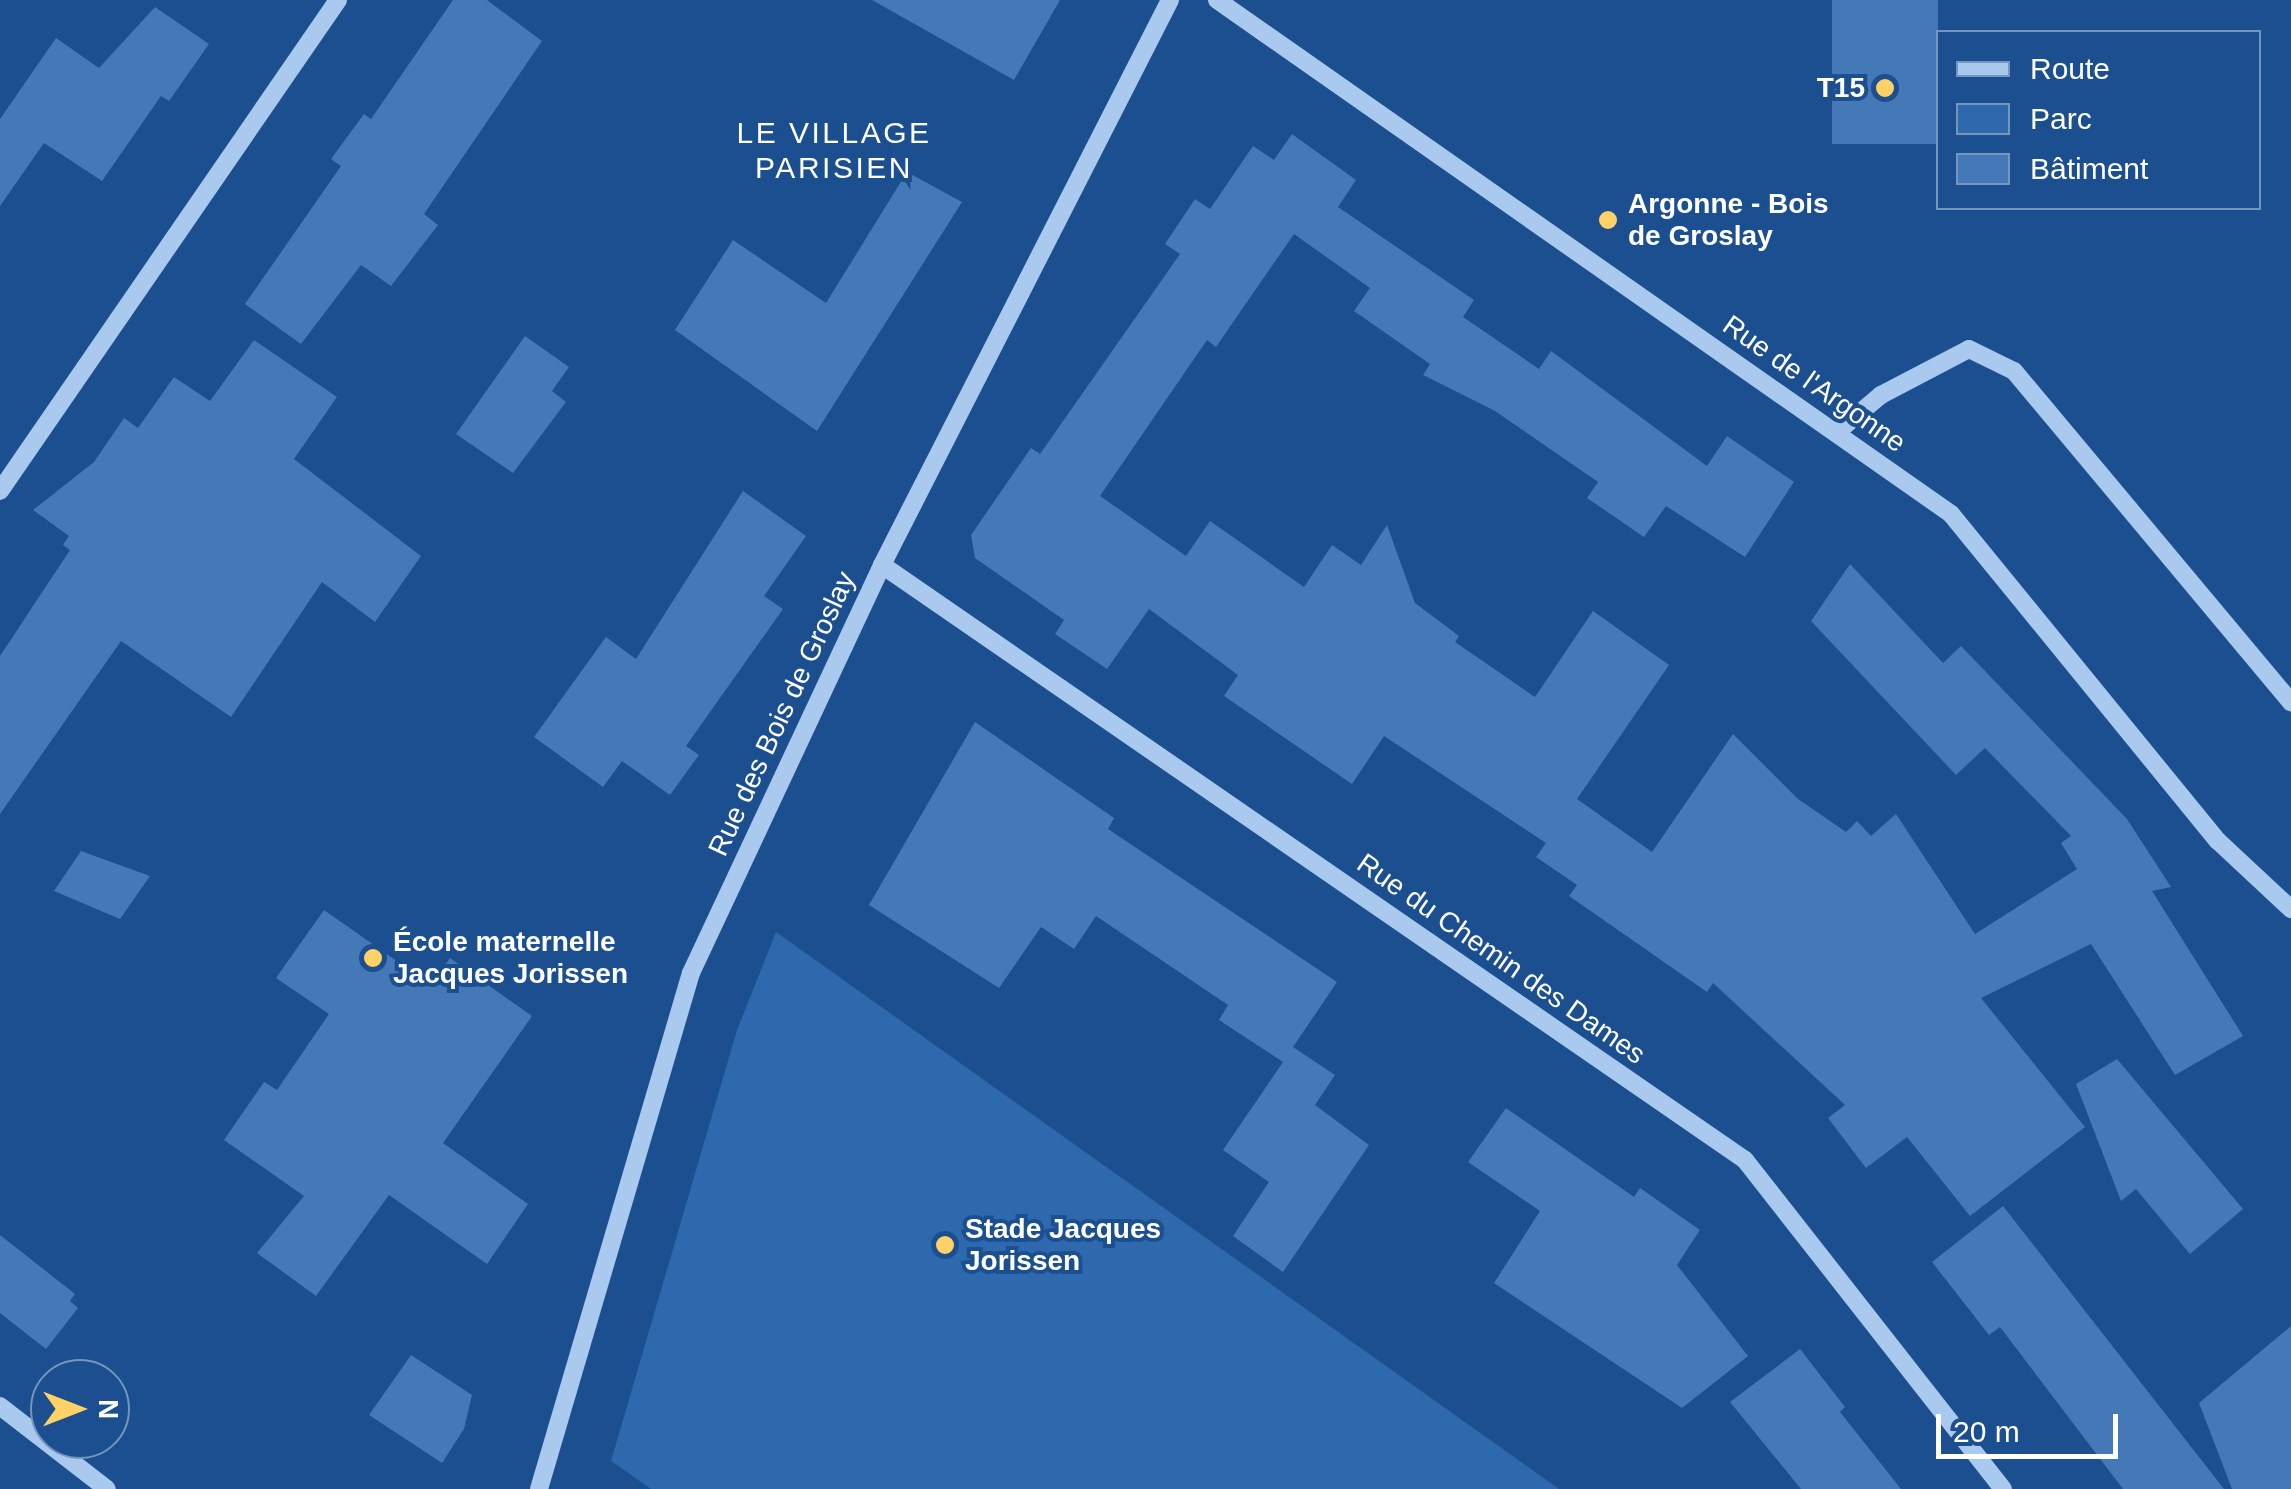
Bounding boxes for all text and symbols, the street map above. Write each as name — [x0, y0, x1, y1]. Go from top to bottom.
legend — [1936, 30, 2261, 210]
text: Route — [2030, 52, 2110, 85]
place label: T15 — [1817, 71, 1865, 105]
marker: T15 — [1874, 77, 1896, 99]
text: Parc — [2030, 102, 2092, 135]
district label: LE VILLAGE PARISIEN — [736, 115, 932, 186]
text: Bâtiment — [2030, 152, 2148, 185]
place label: Argonne - Bois de Groslay — [1628, 187, 1829, 253]
marker: Argonne - Bois de Groslay — [1597, 209, 1619, 231]
street label: Rue de l'Argonne — [1716, 308, 1912, 460]
street label: Rue des Bois de Groslay — [701, 567, 863, 861]
street label: Rue du Chemin des Dames — [1350, 847, 1652, 1071]
place label: École maternelle Jacques Jorissen — [393, 925, 628, 991]
marker: École maternelle Jacques Jorissen — [362, 947, 384, 969]
place label: Stade Jacques Jorissen — [965, 1212, 1161, 1278]
marker: Stade Jacques Jorissen — [934, 1234, 956, 1256]
north arrow — [30, 1359, 130, 1459]
scale bar — [1941, 1394, 2124, 1456]
text: N — [93, 1399, 124, 1419]
text: 20 m — [1953, 1415, 2020, 1448]

